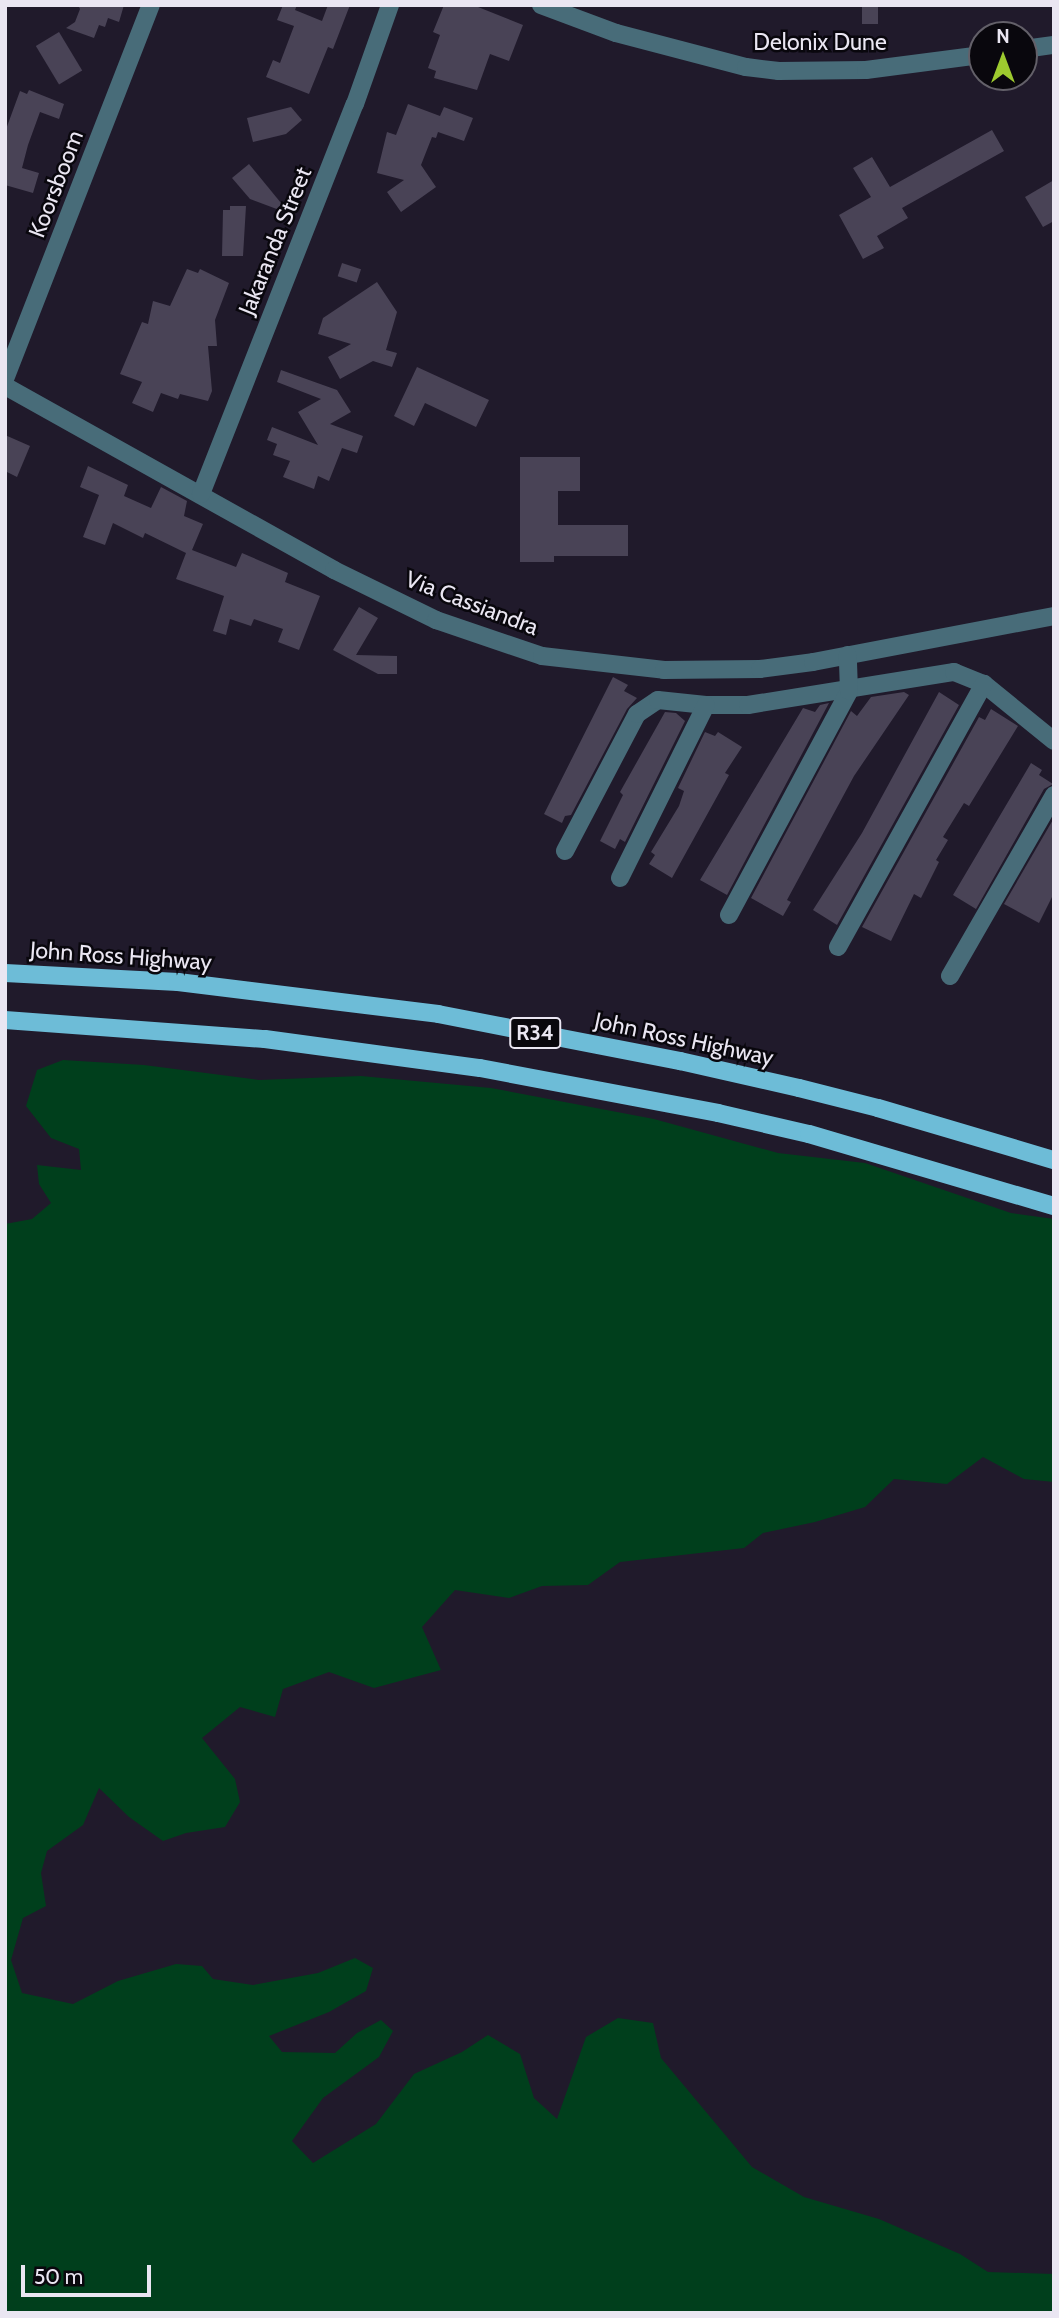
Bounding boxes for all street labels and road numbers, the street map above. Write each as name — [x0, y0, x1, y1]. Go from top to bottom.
street label: Delonix Dune — [753, 28, 887, 56]
street label: Koorsboom — [23, 127, 89, 241]
street label: Jakaranda Street — [233, 163, 317, 319]
street label: Via Cassiandra — [402, 565, 542, 641]
street label: John Ross Highway — [29, 936, 213, 976]
street label: John Ross Highway — [592, 1007, 776, 1071]
road number: R34 — [509, 1016, 561, 1050]

